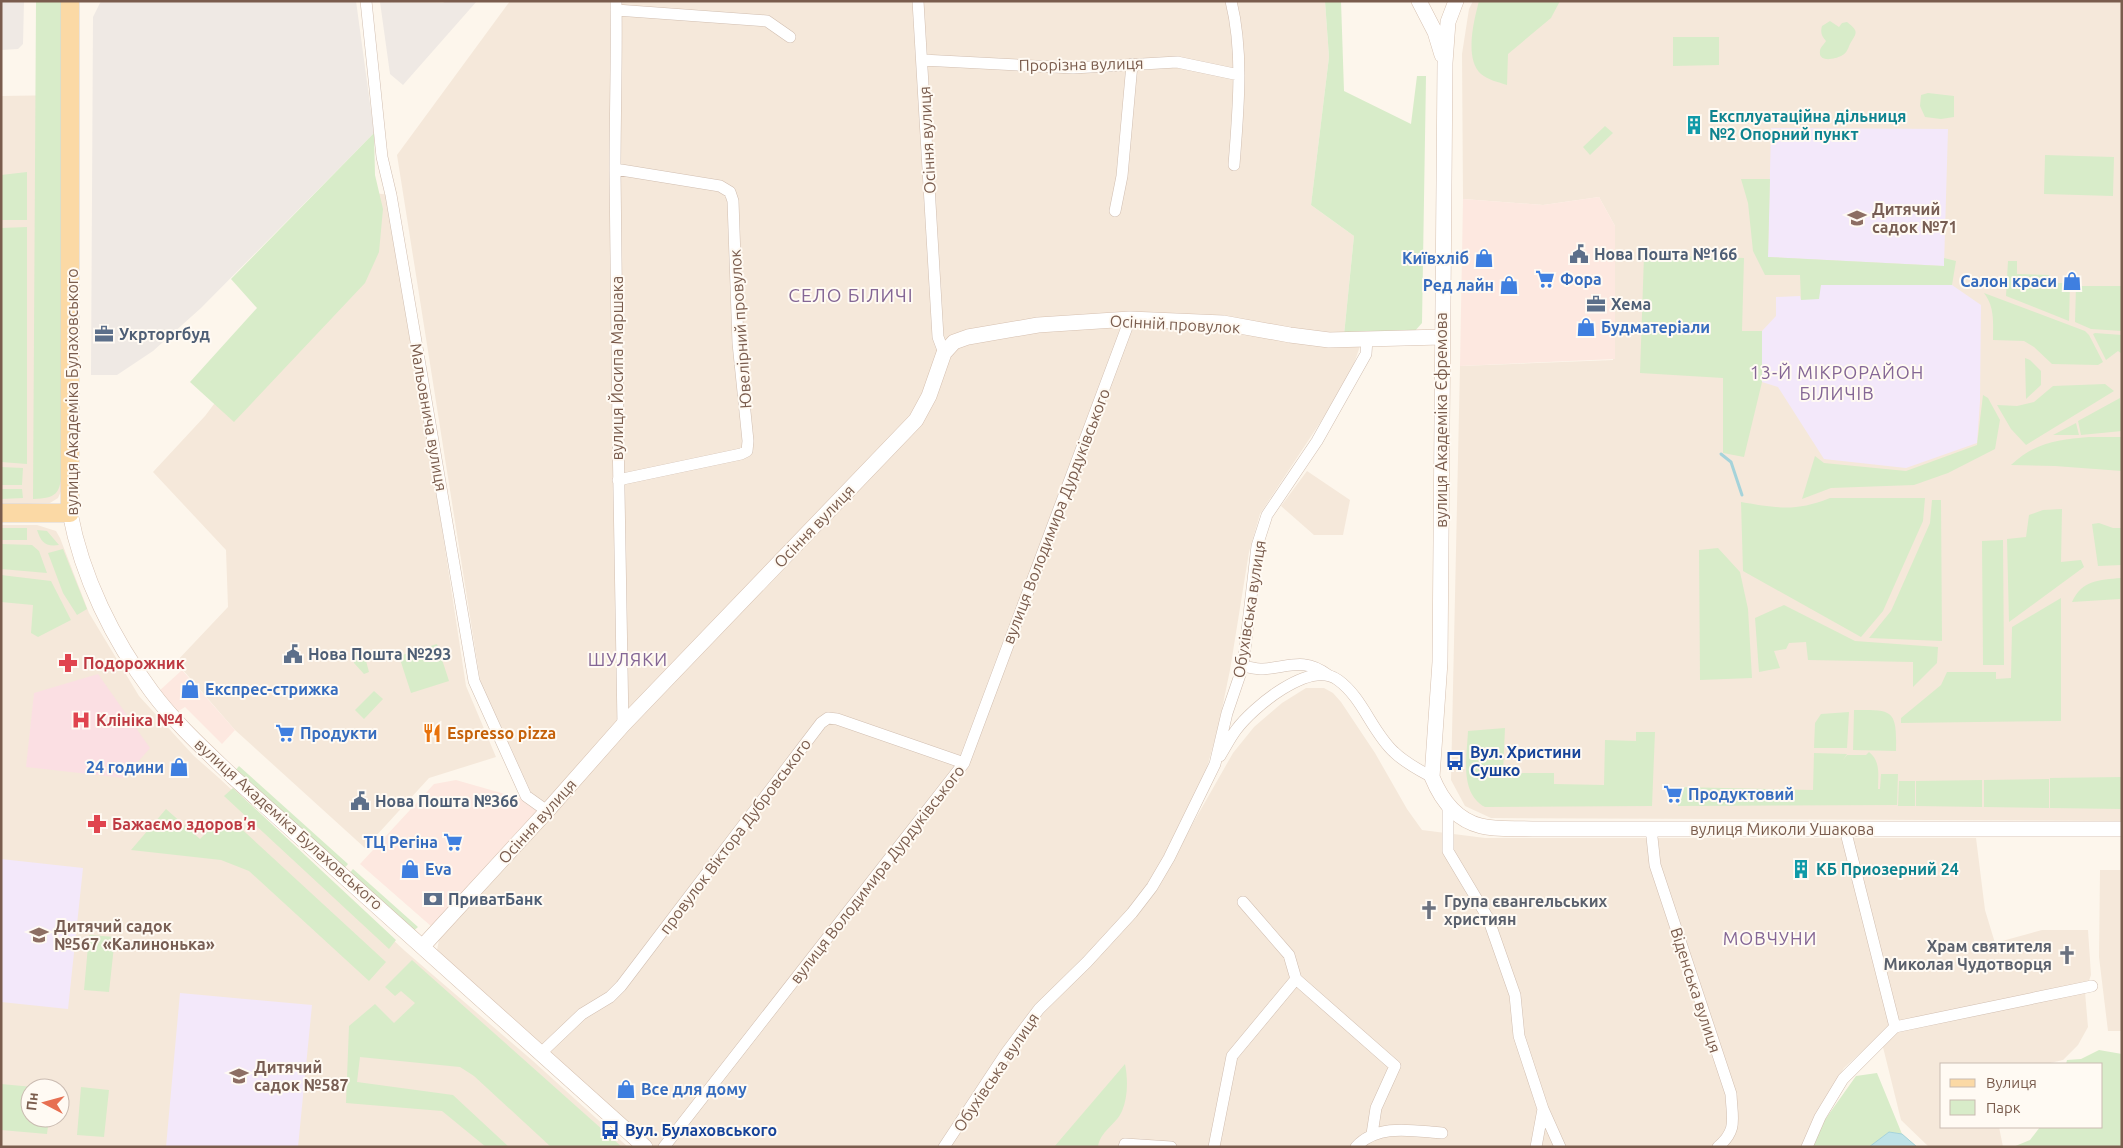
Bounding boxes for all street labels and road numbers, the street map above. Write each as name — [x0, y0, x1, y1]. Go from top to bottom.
street label: Прорізна вулиця — [1018, 54, 1144, 74]
street label: Осіння вулиця — [915, 86, 939, 194]
street label: Ювелірний провулок — [725, 249, 755, 409]
street label: вулиця Академіка Булаховського — [63, 268, 81, 516]
street label: вулиця Йосипа Маршака — [607, 276, 626, 460]
street label: Осінній провулок — [1109, 312, 1241, 336]
street label: вулиця Академіка Єфремова — [1432, 312, 1450, 528]
street label: Мальовнича вулиця — [407, 342, 451, 492]
street label: вулиця Володимира Дурдуківського — [999, 386, 1113, 646]
street label: Осіння вулиця — [770, 481, 858, 571]
street label: Обухівська вулиця — [1229, 539, 1269, 679]
street label: вулиця Академіка Булаховського — [191, 735, 387, 913]
street label: провулок Віктора Дубровського — [656, 735, 814, 937]
street label: вулиця Володимира Дурдуківського — [786, 761, 968, 987]
street label: Осіння вулиця — [494, 775, 580, 867]
street label: вулиця Миколи Ушакова — [1690, 820, 1874, 838]
street label: Віденська вулиця — [1667, 925, 1725, 1055]
street label: Обухівська вулиця — [950, 1009, 1042, 1135]

